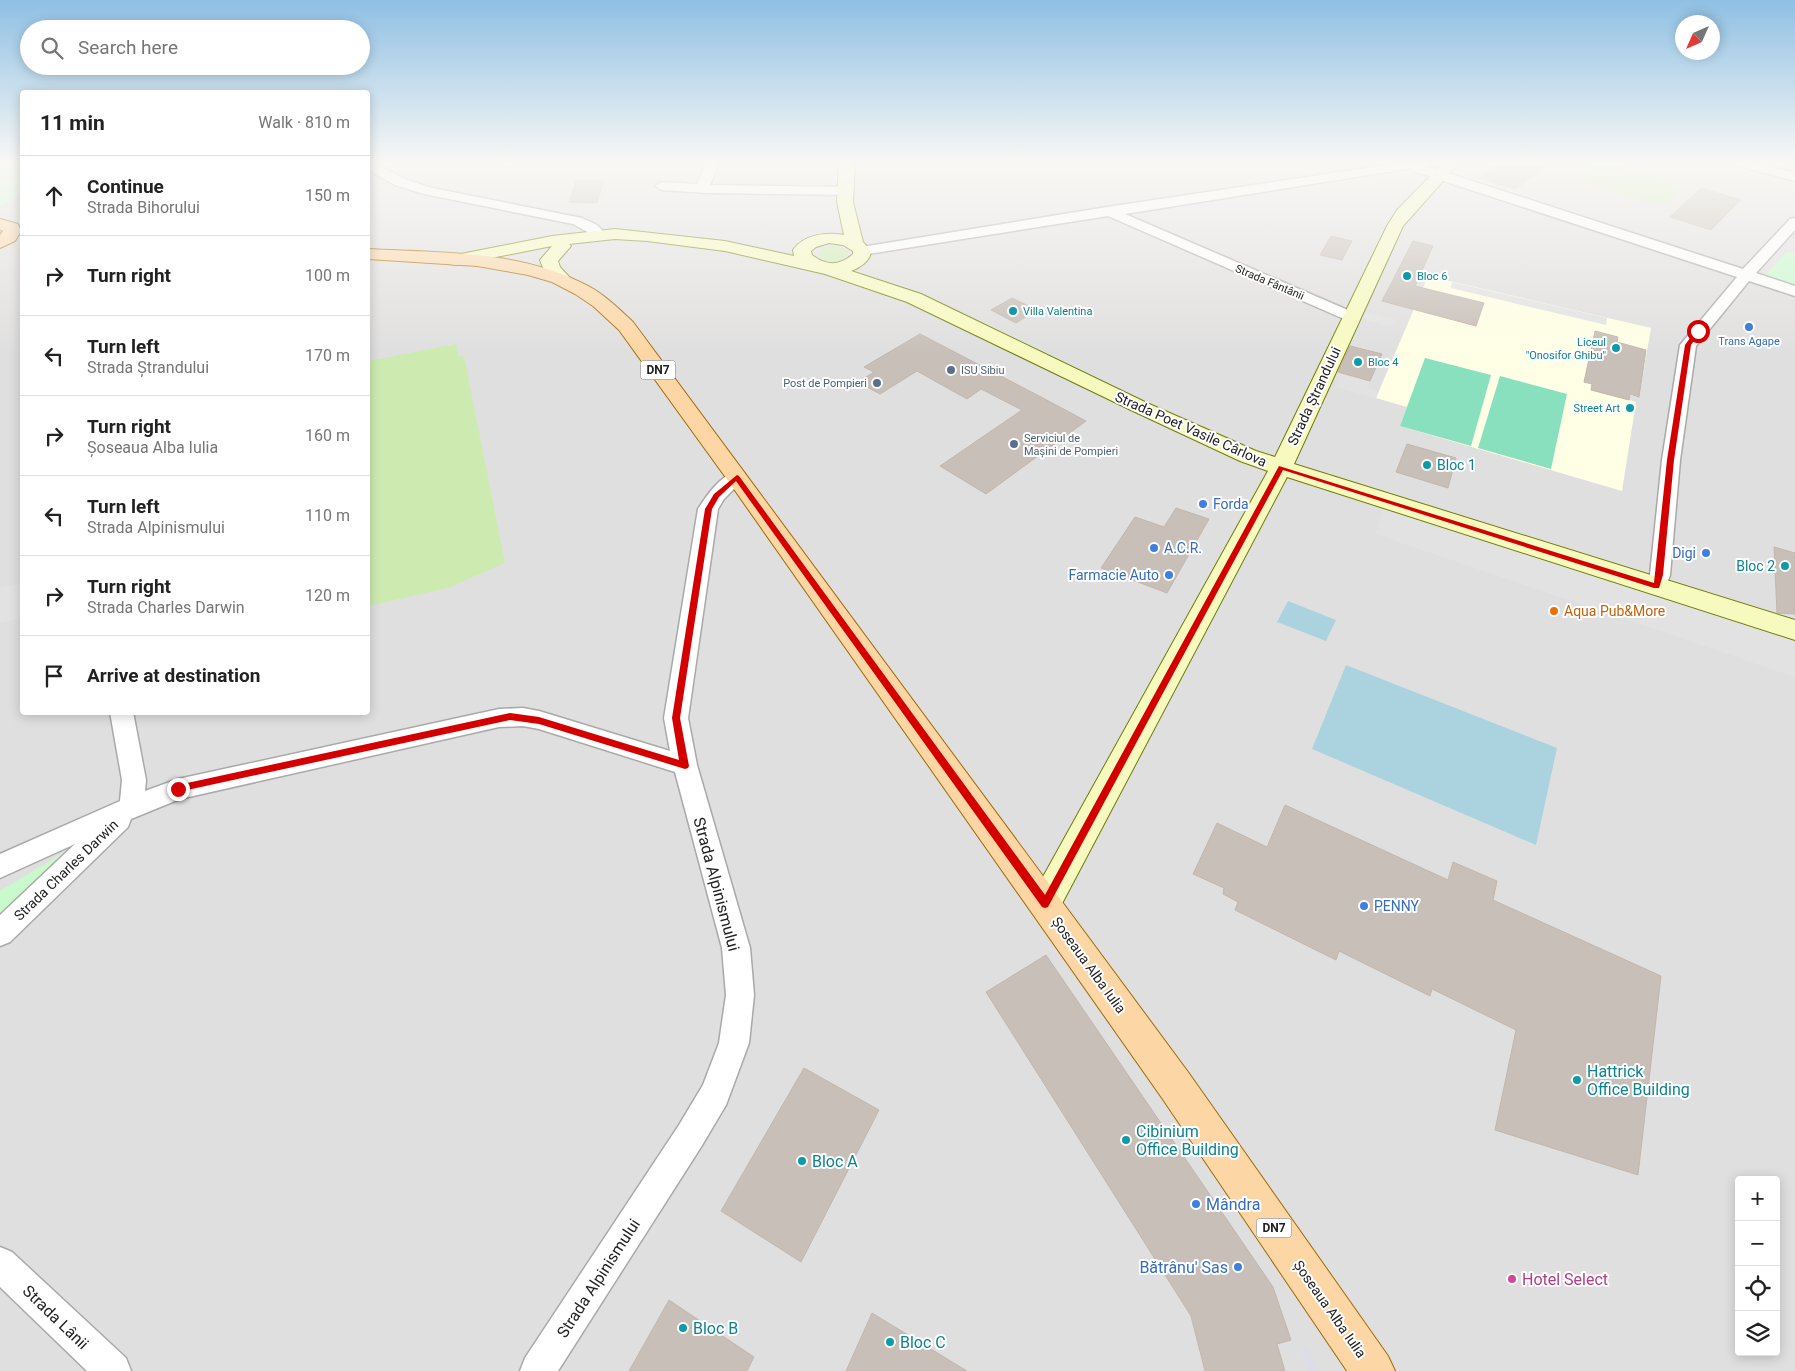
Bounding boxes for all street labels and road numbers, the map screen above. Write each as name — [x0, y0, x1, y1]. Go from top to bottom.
street label: Strada Fântânii — [1233, 262, 1306, 303]
street label: Strada Ștrandului — [1284, 344, 1345, 448]
road number: DN7 — [640, 360, 676, 380]
street label: Strada Poet Vasile Cârlova — [1113, 388, 1269, 470]
street label: Strada Alpinismului — [689, 815, 744, 953]
street label: Strada Charles Darwin — [11, 816, 121, 924]
street label: Șoseaua Alba Iulia — [1048, 914, 1129, 1017]
street label: Strada Alpinismului — [553, 1215, 644, 1341]
road number: DN7 — [1256, 1218, 1292, 1238]
street label: Șoseaua Alba Iulia — [1290, 1257, 1369, 1361]
street label: Strada Lânii — [19, 1281, 93, 1353]

